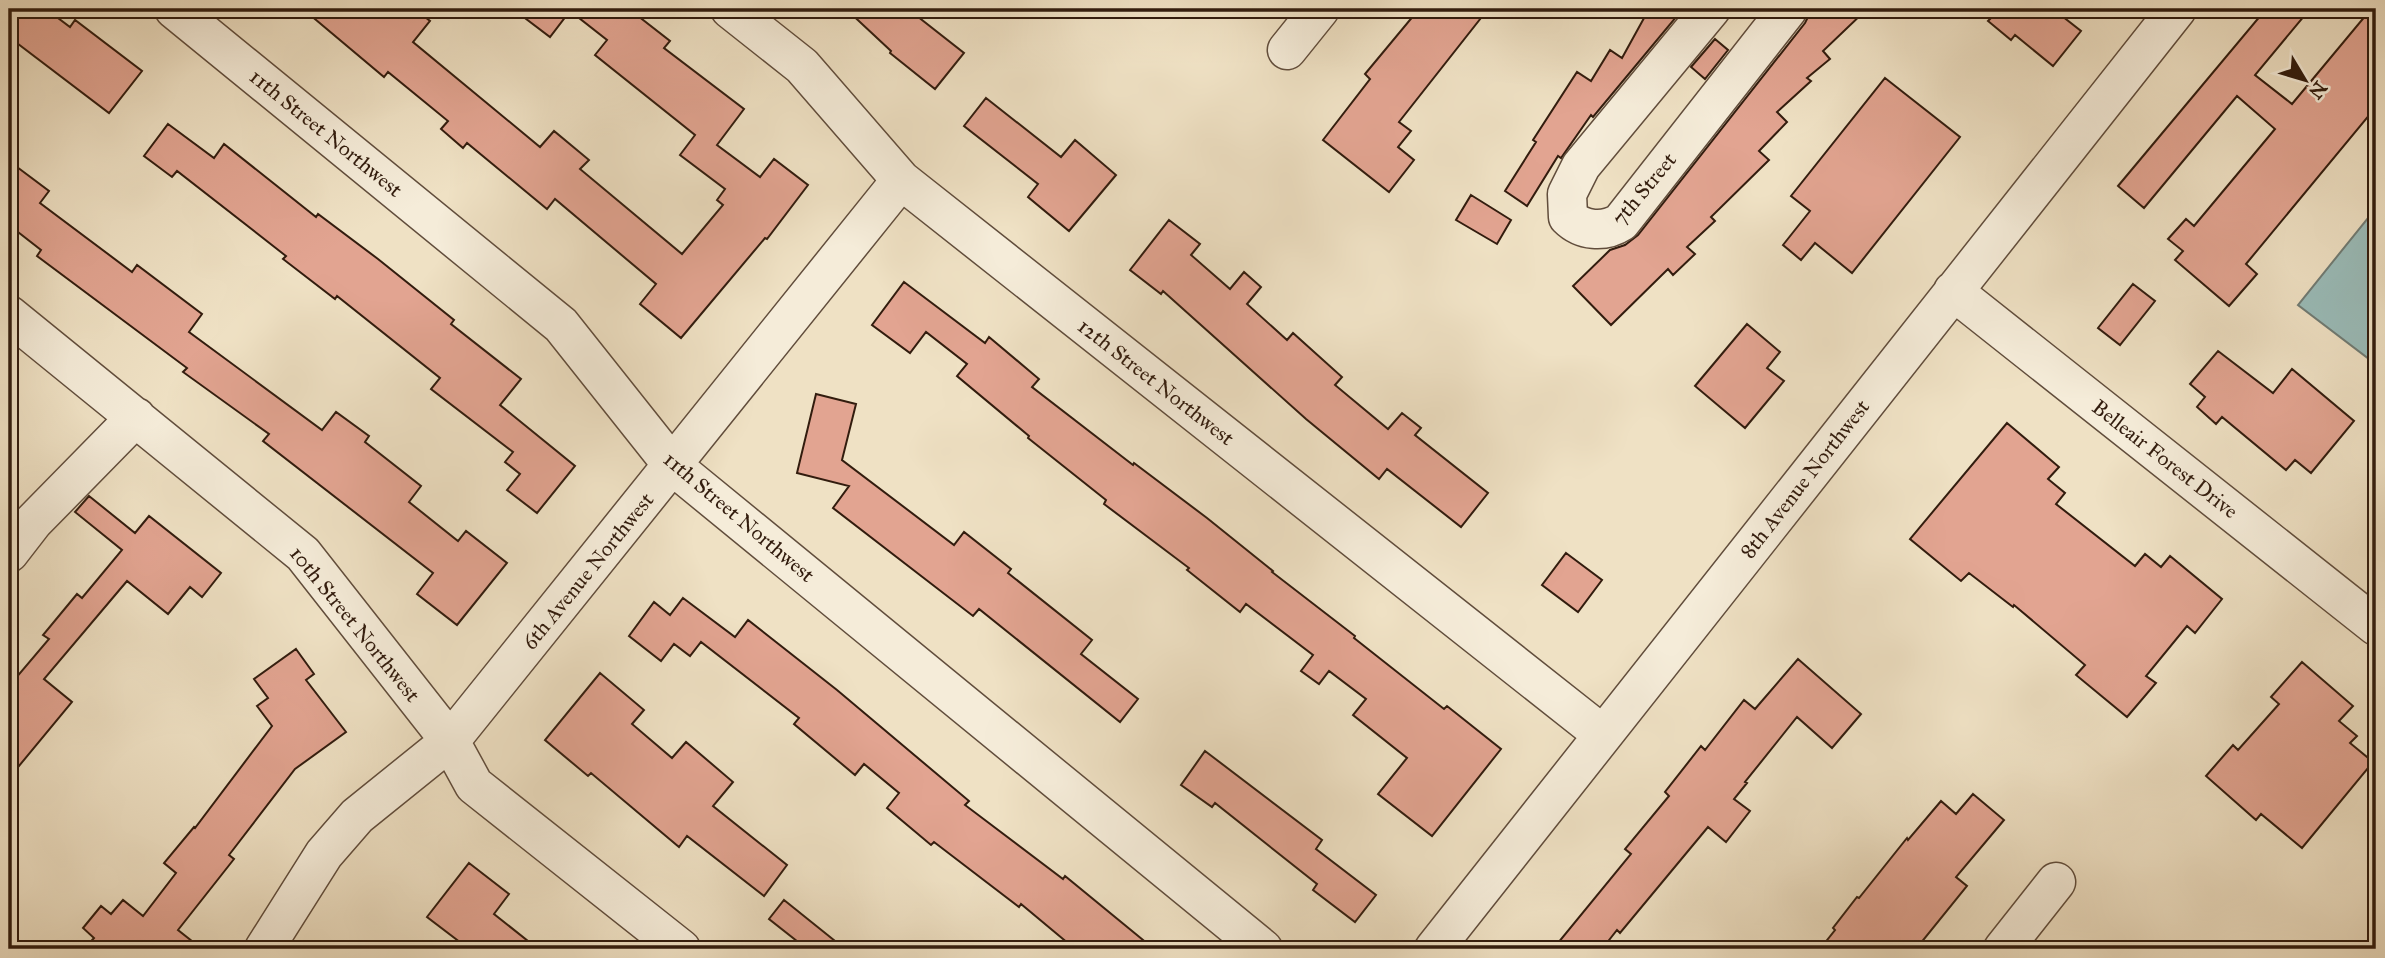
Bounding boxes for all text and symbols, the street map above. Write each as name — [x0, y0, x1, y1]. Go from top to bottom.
north arrow — [2270, 46, 2340, 116]
street label: 11th Street Northwest — [244, 63, 408, 203]
text: N — [2304, 77, 2332, 104]
street label: 7th Street — [1606, 147, 1682, 231]
street label: 12th Street Northwest — [1073, 313, 1240, 451]
street label: 8th Avenue Northwest — [1735, 394, 1876, 564]
street label: Belleair Forest Drive — [2087, 394, 2243, 524]
street label: 11th Street Northwest — [658, 446, 820, 588]
street label: 6th Avenue Northwest — [517, 487, 660, 655]
street label: 10th Street Northwest — [284, 541, 426, 708]

